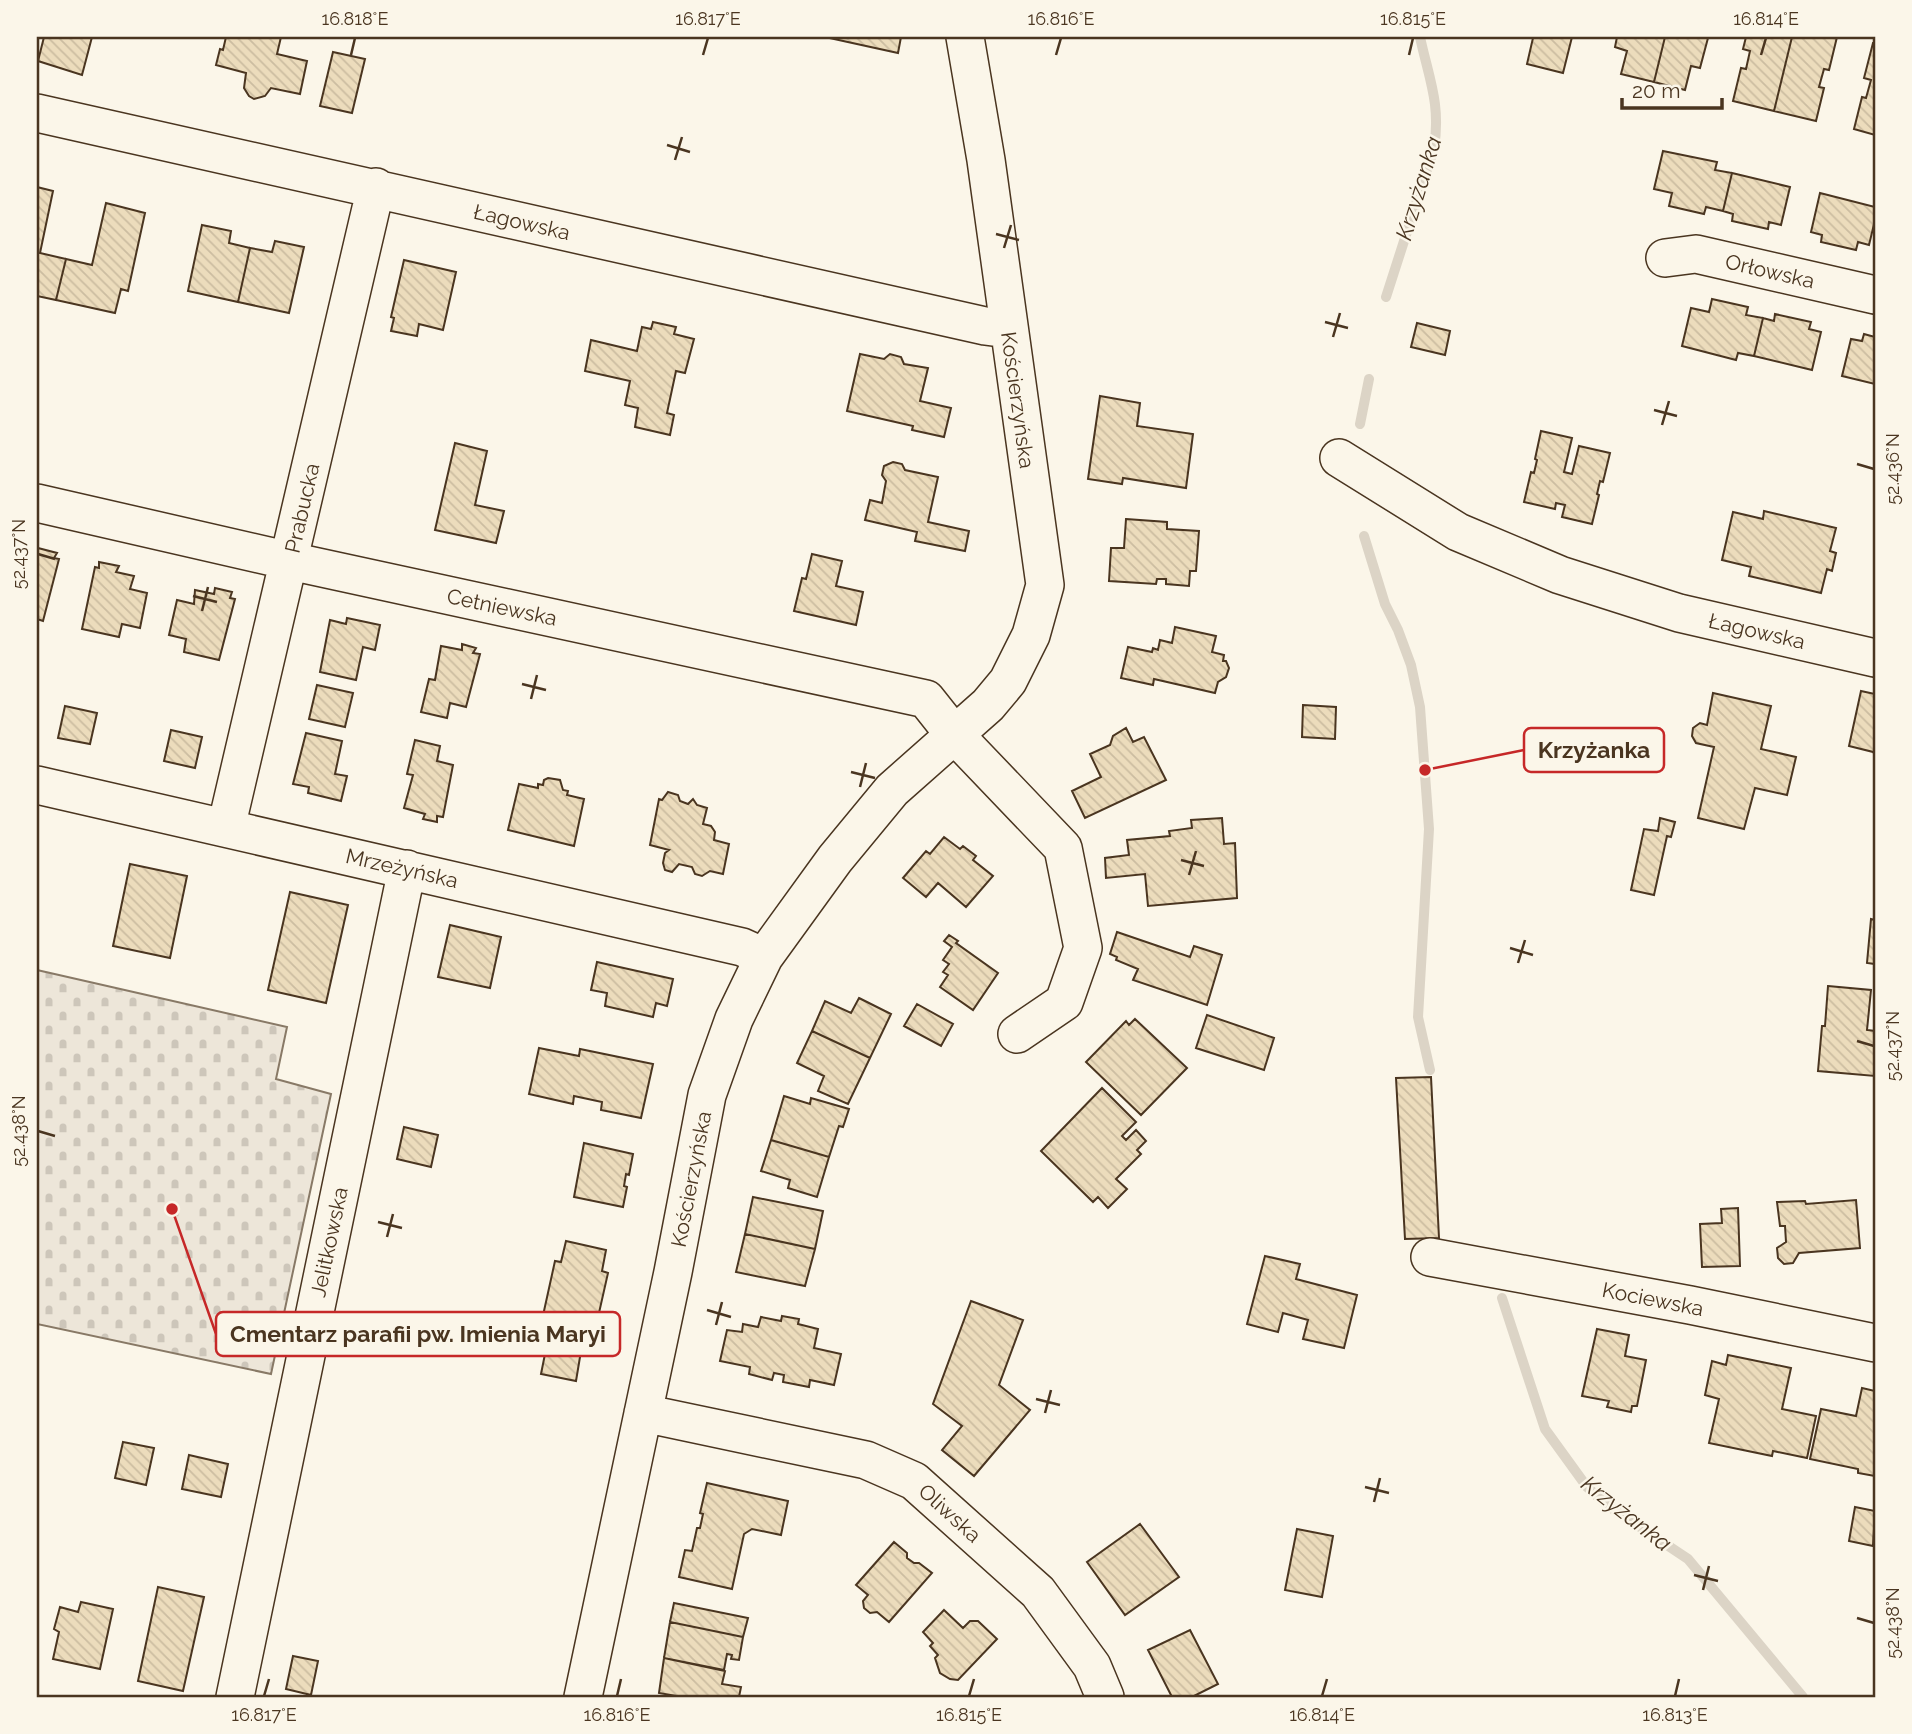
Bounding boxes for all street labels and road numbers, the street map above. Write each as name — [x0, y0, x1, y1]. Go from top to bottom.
street label: Łagowska — [471, 199, 573, 245]
street label: Orłowska — [1723, 249, 1817, 293]
street label: Kościerzyńska — [996, 330, 1040, 470]
street label: Prabucka — [280, 461, 324, 555]
street label: Cetniewska — [445, 583, 559, 631]
street label: Łagowska — [1706, 608, 1808, 654]
street label: Mrzeżyńska — [343, 843, 461, 893]
street label: Kościerzyńska — [666, 1109, 716, 1249]
street label: Jelitkowska — [305, 1185, 353, 1299]
street label: Kociewska — [1600, 1277, 1706, 1321]
street label: Oliwska — [914, 1478, 986, 1548]

